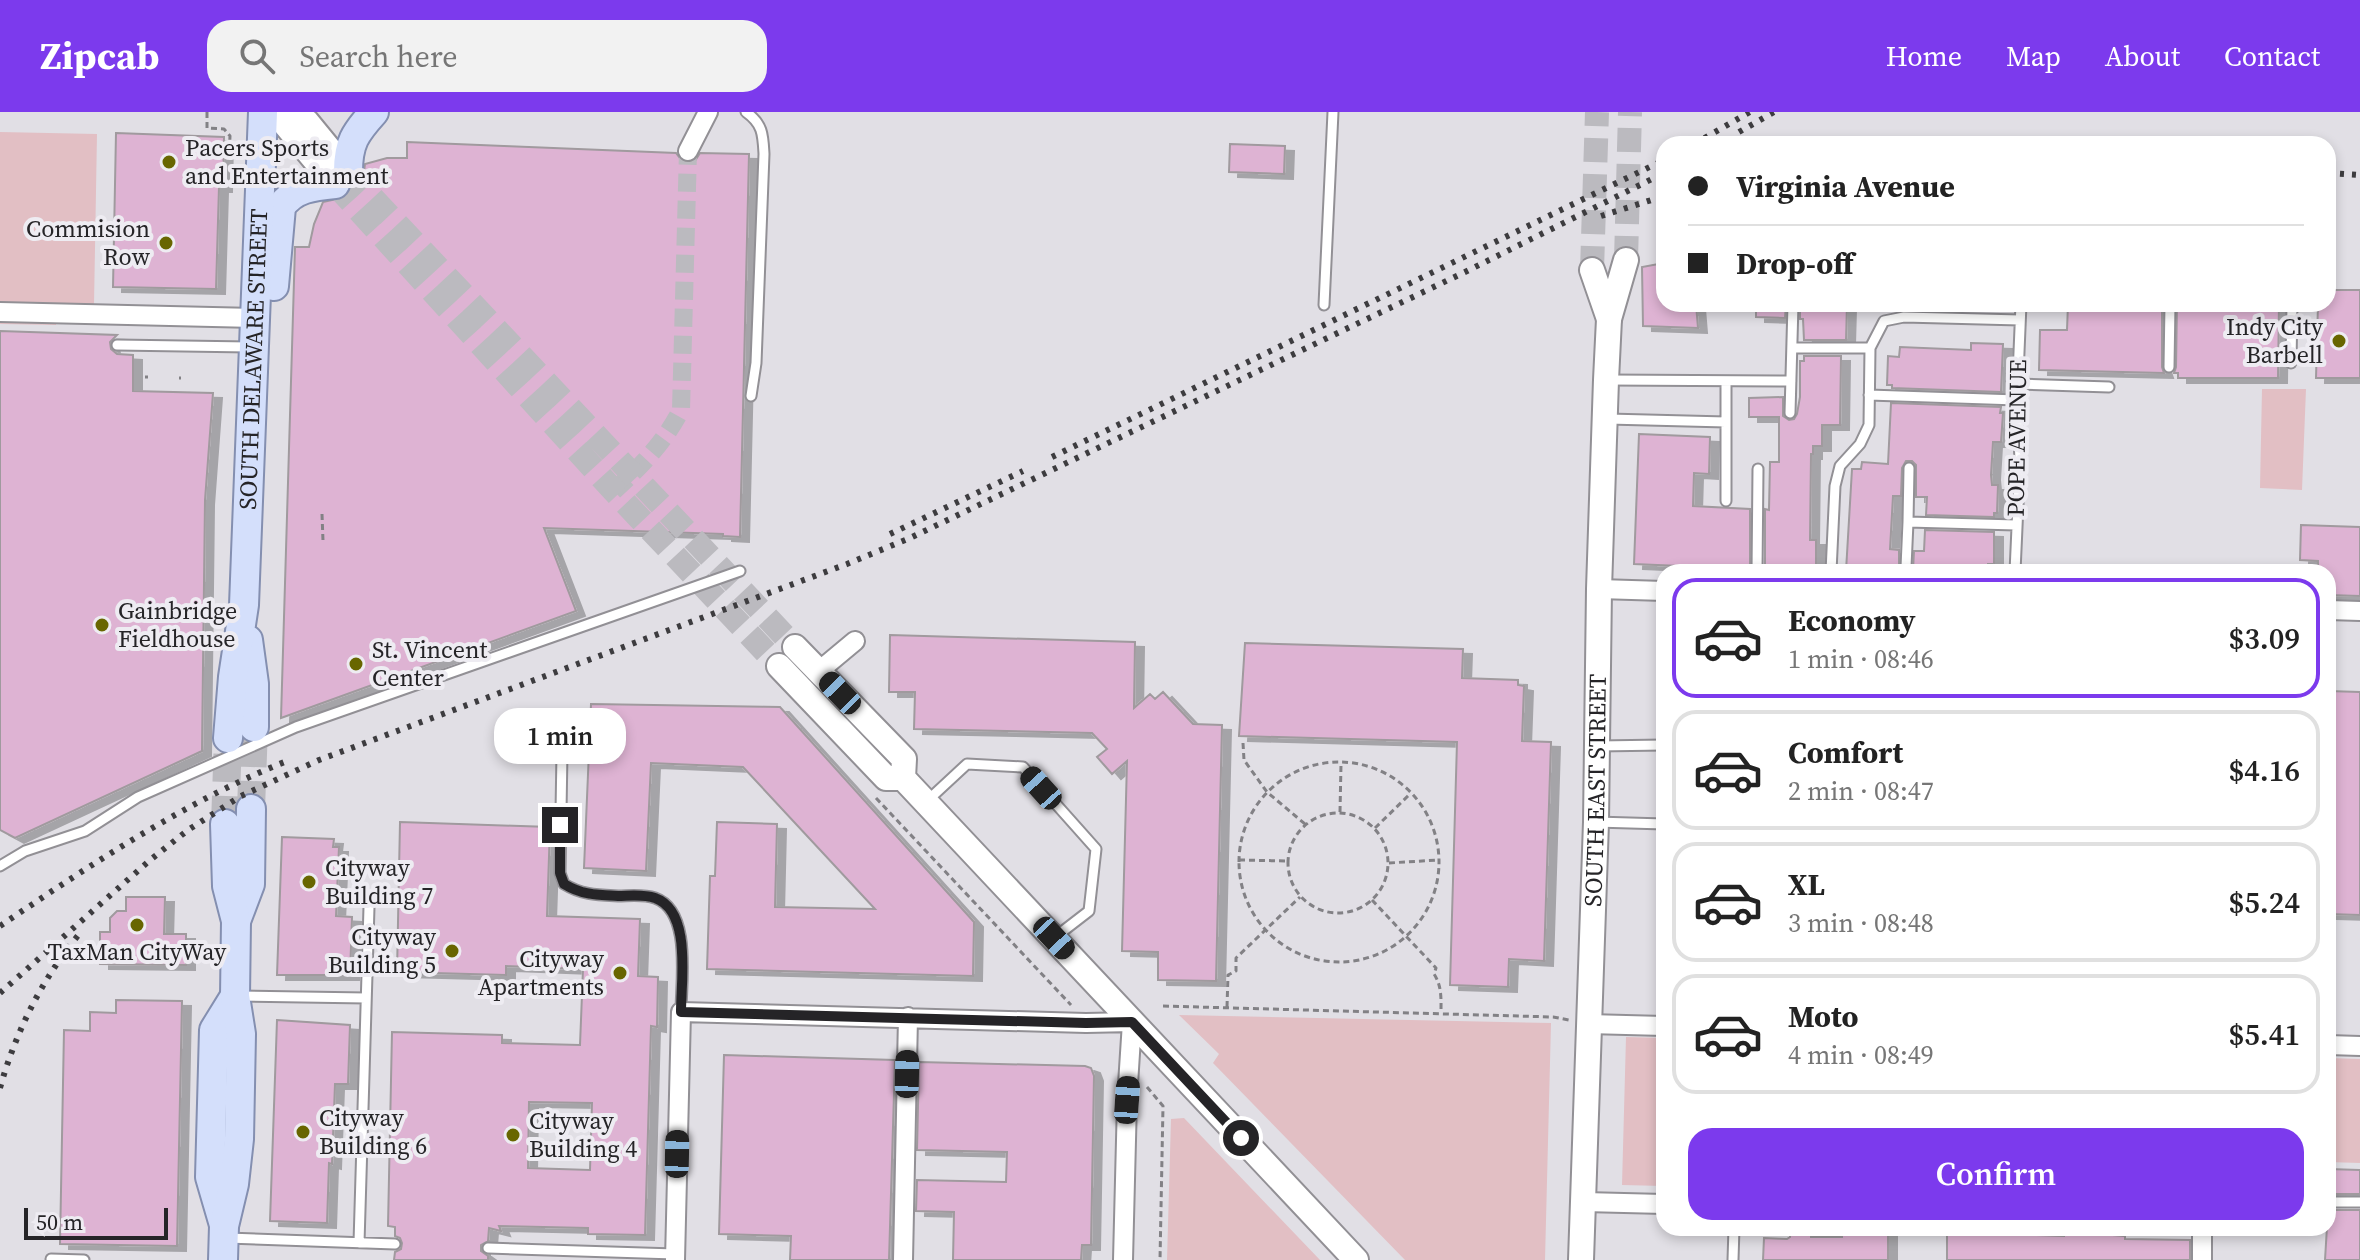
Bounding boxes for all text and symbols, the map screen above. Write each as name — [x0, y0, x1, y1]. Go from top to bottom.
search box — [207, 20, 767, 92]
text: Zipcab — [40, 30, 159, 82]
icon: search — [235, 34, 279, 78]
text: Search here — [299, 36, 458, 77]
text: Home — [1886, 37, 1962, 75]
text: Map — [2006, 37, 2061, 75]
text: About — [2105, 37, 2180, 75]
text: Contact — [2224, 37, 2320, 75]
place label: Pacers Sports and Entertainment — [185, 131, 388, 192]
marker: Pacers Sports and Entertainment — [160, 153, 178, 171]
text: Virginia Avenue — [1736, 166, 1955, 207]
street label: SOUTH DELAWARE STREET — [231, 208, 275, 510]
place label: Commision Row — [26, 212, 151, 273]
marker: Commision Row — [157, 234, 175, 252]
text: Drop-off — [1736, 243, 1854, 284]
place label: Indy City Barbell — [2226, 310, 2324, 371]
marker: Indy City Barbell — [2330, 332, 2348, 350]
street label: POPE AVENUE — [1999, 359, 2034, 517]
place label: Gainbridge Fieldhouse — [118, 594, 237, 655]
text: Economy — [1788, 600, 1916, 641]
icon: car — [1692, 602, 1764, 674]
marker: Gainbridge Fieldhouse — [93, 616, 111, 634]
text: $3.09 — [2229, 618, 2300, 659]
place label: St. Vincent Center — [372, 633, 487, 694]
text: 1 min · 08:46 — [1788, 641, 1934, 677]
marker: St. Vincent Center — [347, 655, 365, 673]
car — [815, 667, 865, 719]
street label: SOUTH EAST STREET — [1576, 673, 1614, 907]
callout: 1 min — [494, 709, 626, 765]
text: 1 min — [527, 718, 593, 754]
text: Comfort — [1788, 732, 1903, 773]
icon: car — [1692, 734, 1764, 806]
text: $4.16 — [2229, 750, 2300, 791]
car — [1016, 762, 1066, 814]
text: 2 min · 08:47 — [1788, 773, 1934, 809]
route end — [542, 807, 578, 843]
place label: Cityway Building 7 — [325, 851, 433, 912]
text: XL — [1788, 864, 1825, 905]
icon: car — [1692, 866, 1764, 938]
marker: Cityway Building 7 — [300, 873, 318, 891]
text: $5.24 — [2229, 882, 2300, 923]
text: 3 min · 08:48 — [1788, 905, 1934, 941]
car — [1029, 912, 1079, 964]
marker: TaxMan CityWay — [128, 916, 146, 934]
place label: Cityway Building 5 — [328, 920, 437, 981]
place label: TaxMan CityWay — [48, 935, 227, 968]
marker: Cityway Building 5 — [443, 942, 461, 960]
place label: Cityway Apartments — [478, 942, 605, 1003]
marker: Cityway Apartments — [611, 964, 629, 982]
text: Moto — [1788, 996, 1859, 1037]
icon: car — [1692, 998, 1764, 1070]
text: $5.41 — [2229, 1014, 2300, 1055]
text: 4 min · 08:49 — [1788, 1037, 1934, 1073]
car — [895, 1050, 919, 1098]
car — [1113, 1075, 1141, 1125]
place label: Cityway Building 6 — [319, 1101, 427, 1162]
place label: Cityway Building 4 — [529, 1104, 637, 1165]
route start — [1223, 1120, 1259, 1156]
marker: Cityway Building 6 — [294, 1123, 312, 1141]
marker: Cityway Building 4 — [504, 1126, 522, 1144]
button: Confirm — [1688, 1128, 2304, 1220]
car — [665, 1130, 689, 1178]
scale bar — [24, 1204, 168, 1240]
text: 50 m — [36, 1207, 83, 1237]

